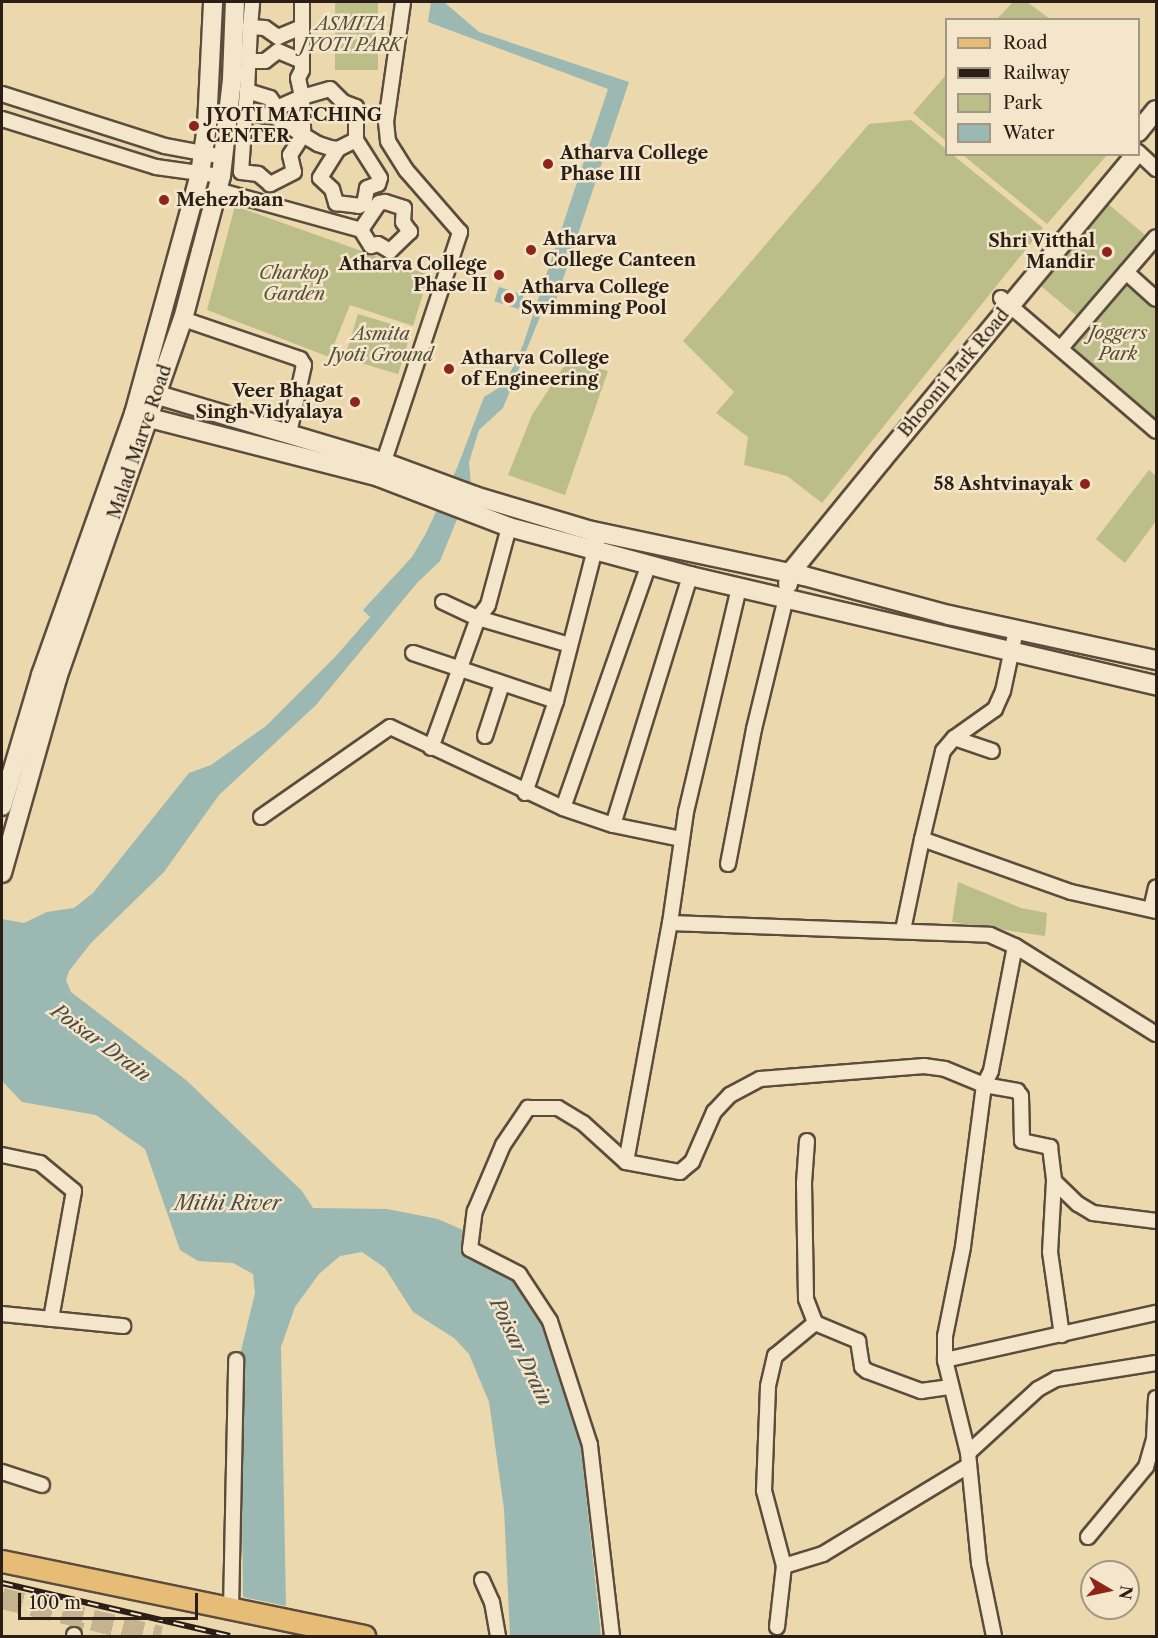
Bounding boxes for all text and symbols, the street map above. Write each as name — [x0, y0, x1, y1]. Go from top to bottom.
park label: ASMITA JYOTI PARK — [300, 14, 402, 57]
legend — [945, 18, 1140, 156]
text: Road — [1003, 32, 1048, 54]
text: Railway — [1003, 62, 1070, 84]
text: Park — [1003, 92, 1042, 114]
place label: JYOTI MATCHING CENTER — [206, 105, 382, 148]
marker: JYOTI MATCHING CENTER — [187, 119, 201, 133]
text: Water — [1003, 122, 1055, 144]
place label: Atharva College Phase III — [560, 143, 709, 186]
marker: Atharva College Phase III — [541, 157, 555, 171]
place label: Mehezbaan — [176, 189, 284, 211]
marker: Mehezbaan — [157, 193, 171, 207]
place label: Atharva College Canteen — [543, 229, 696, 272]
place label: Shri Vitthal Mandir — [988, 231, 1095, 274]
marker: Atharva College Canteen — [524, 243, 538, 257]
marker: Shri Vitthal Mandir — [1100, 245, 1114, 259]
place label: Atharva College Phase II — [338, 254, 487, 296]
park label: Charkop Garden — [259, 263, 329, 306]
marker: Atharva College Phase II — [492, 268, 506, 282]
place label: Atharva College Swimming Pool — [521, 277, 670, 320]
marker: Atharva College Swimming Pool — [502, 291, 516, 305]
street label: Bhoomi Park Road — [894, 304, 1014, 442]
park label: Joggers Park — [1089, 323, 1147, 366]
park label: Asmita Jyoti Ground — [329, 324, 433, 366]
place label: Atharva College of Engineering — [461, 348, 610, 391]
street label: Malad Marve Road — [103, 362, 177, 522]
marker: Atharva College of Engineering — [442, 362, 456, 376]
place label: Veer Bhagat Singh Vidyalaya — [195, 381, 343, 424]
marker: Veer Bhagat Singh Vidyalaya — [348, 395, 362, 409]
place label: 58 Ashtvinayak — [933, 473, 1073, 495]
marker: 58 Ashtvinayak — [1078, 477, 1092, 491]
water label: Poisar Drain — [47, 999, 155, 1087]
water label: Mithi River — [175, 1191, 281, 1215]
water label: Poisar Drain — [485, 1294, 557, 1410]
north arrow — [1080, 1560, 1140, 1620]
scale bar — [21, 1581, 201, 1619]
text: N — [1115, 1584, 1137, 1601]
text: 100 m — [29, 1592, 81, 1614]

